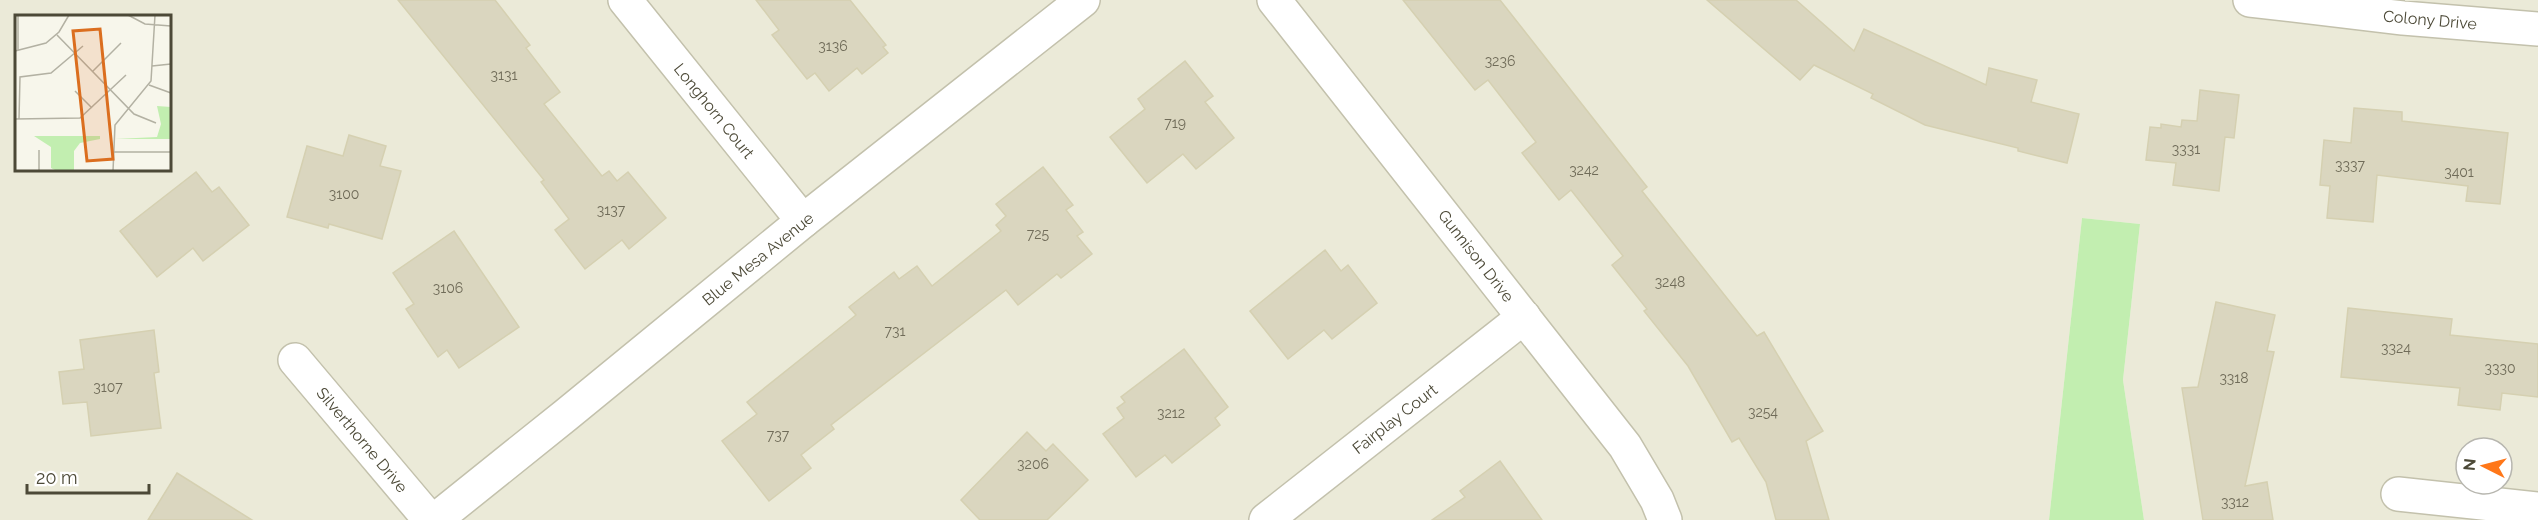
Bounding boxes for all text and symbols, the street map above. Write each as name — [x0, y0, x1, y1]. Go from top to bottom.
street label: Colony Drive — [2382, 6, 2478, 34]
inset map — [15, 15, 171, 171]
house number: 3136 — [818, 38, 848, 54]
house number: 3236 — [1485, 53, 1515, 69]
street label: Longhorn Court — [670, 60, 759, 163]
house number: 3131 — [491, 67, 517, 83]
house number: 719 — [1164, 115, 1186, 131]
house number: 3331 — [2172, 141, 2200, 157]
house number: 3337 — [2335, 157, 2365, 173]
house number: 3242 — [1569, 162, 1599, 178]
house number: 3401 — [2444, 164, 2474, 180]
house number: 3100 — [329, 186, 359, 202]
house number: 3137 — [597, 202, 626, 218]
street label: Gunnison Drive — [1434, 206, 1518, 306]
street label: Blue Mesa Avenue — [699, 208, 817, 310]
house number: 725 — [1027, 226, 1050, 242]
house number: 3248 — [1655, 274, 1685, 290]
house number: 3106 — [433, 280, 463, 296]
house number: 731 — [885, 323, 905, 339]
house number: 3324 — [2381, 340, 2411, 356]
house number: 3330 — [2485, 360, 2516, 376]
house number: 3318 — [2219, 370, 2249, 386]
house number: 3107 — [93, 379, 123, 395]
street label: Fairplay Court — [1349, 380, 1442, 458]
street label: Silverthorne Drive — [313, 384, 411, 496]
house number: 3254 — [1748, 404, 1778, 420]
house number: 3212 — [1157, 405, 1185, 421]
house number: 737 — [767, 427, 790, 443]
north arrow — [2454, 436, 2514, 496]
house number: 3206 — [1017, 456, 1049, 472]
scale bar — [27, 457, 148, 495]
text: N — [2459, 457, 2480, 472]
text: 20 m — [36, 467, 78, 488]
house number: 3312 — [2221, 494, 2249, 510]

